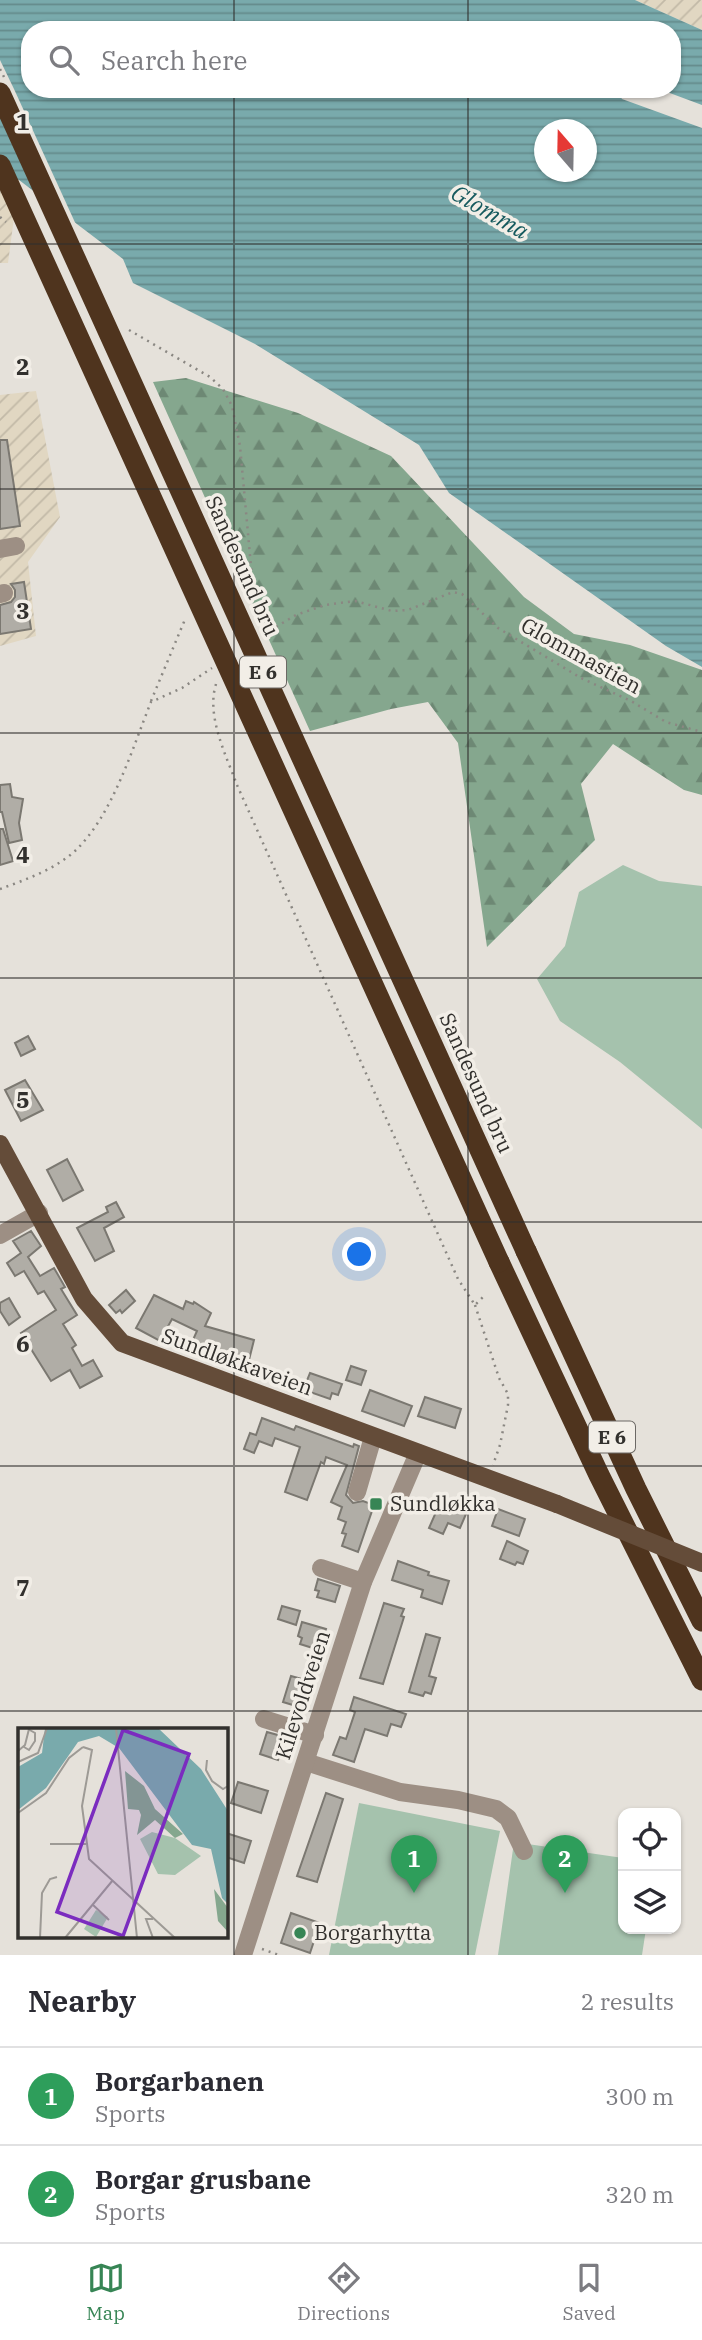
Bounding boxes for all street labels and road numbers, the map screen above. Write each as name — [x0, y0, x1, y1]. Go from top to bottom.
street label: Sandesund bru — [199, 491, 286, 640]
street label: Glommastien — [516, 610, 647, 700]
road number: E 6 — [240, 656, 286, 688]
street label: Sandesund bru — [433, 1008, 520, 1157]
street label: Sundløkkaveien — [158, 1321, 317, 1401]
road number: E 6 — [589, 1422, 635, 1452]
street label: Kilevoldveien — [268, 1626, 336, 1763]

